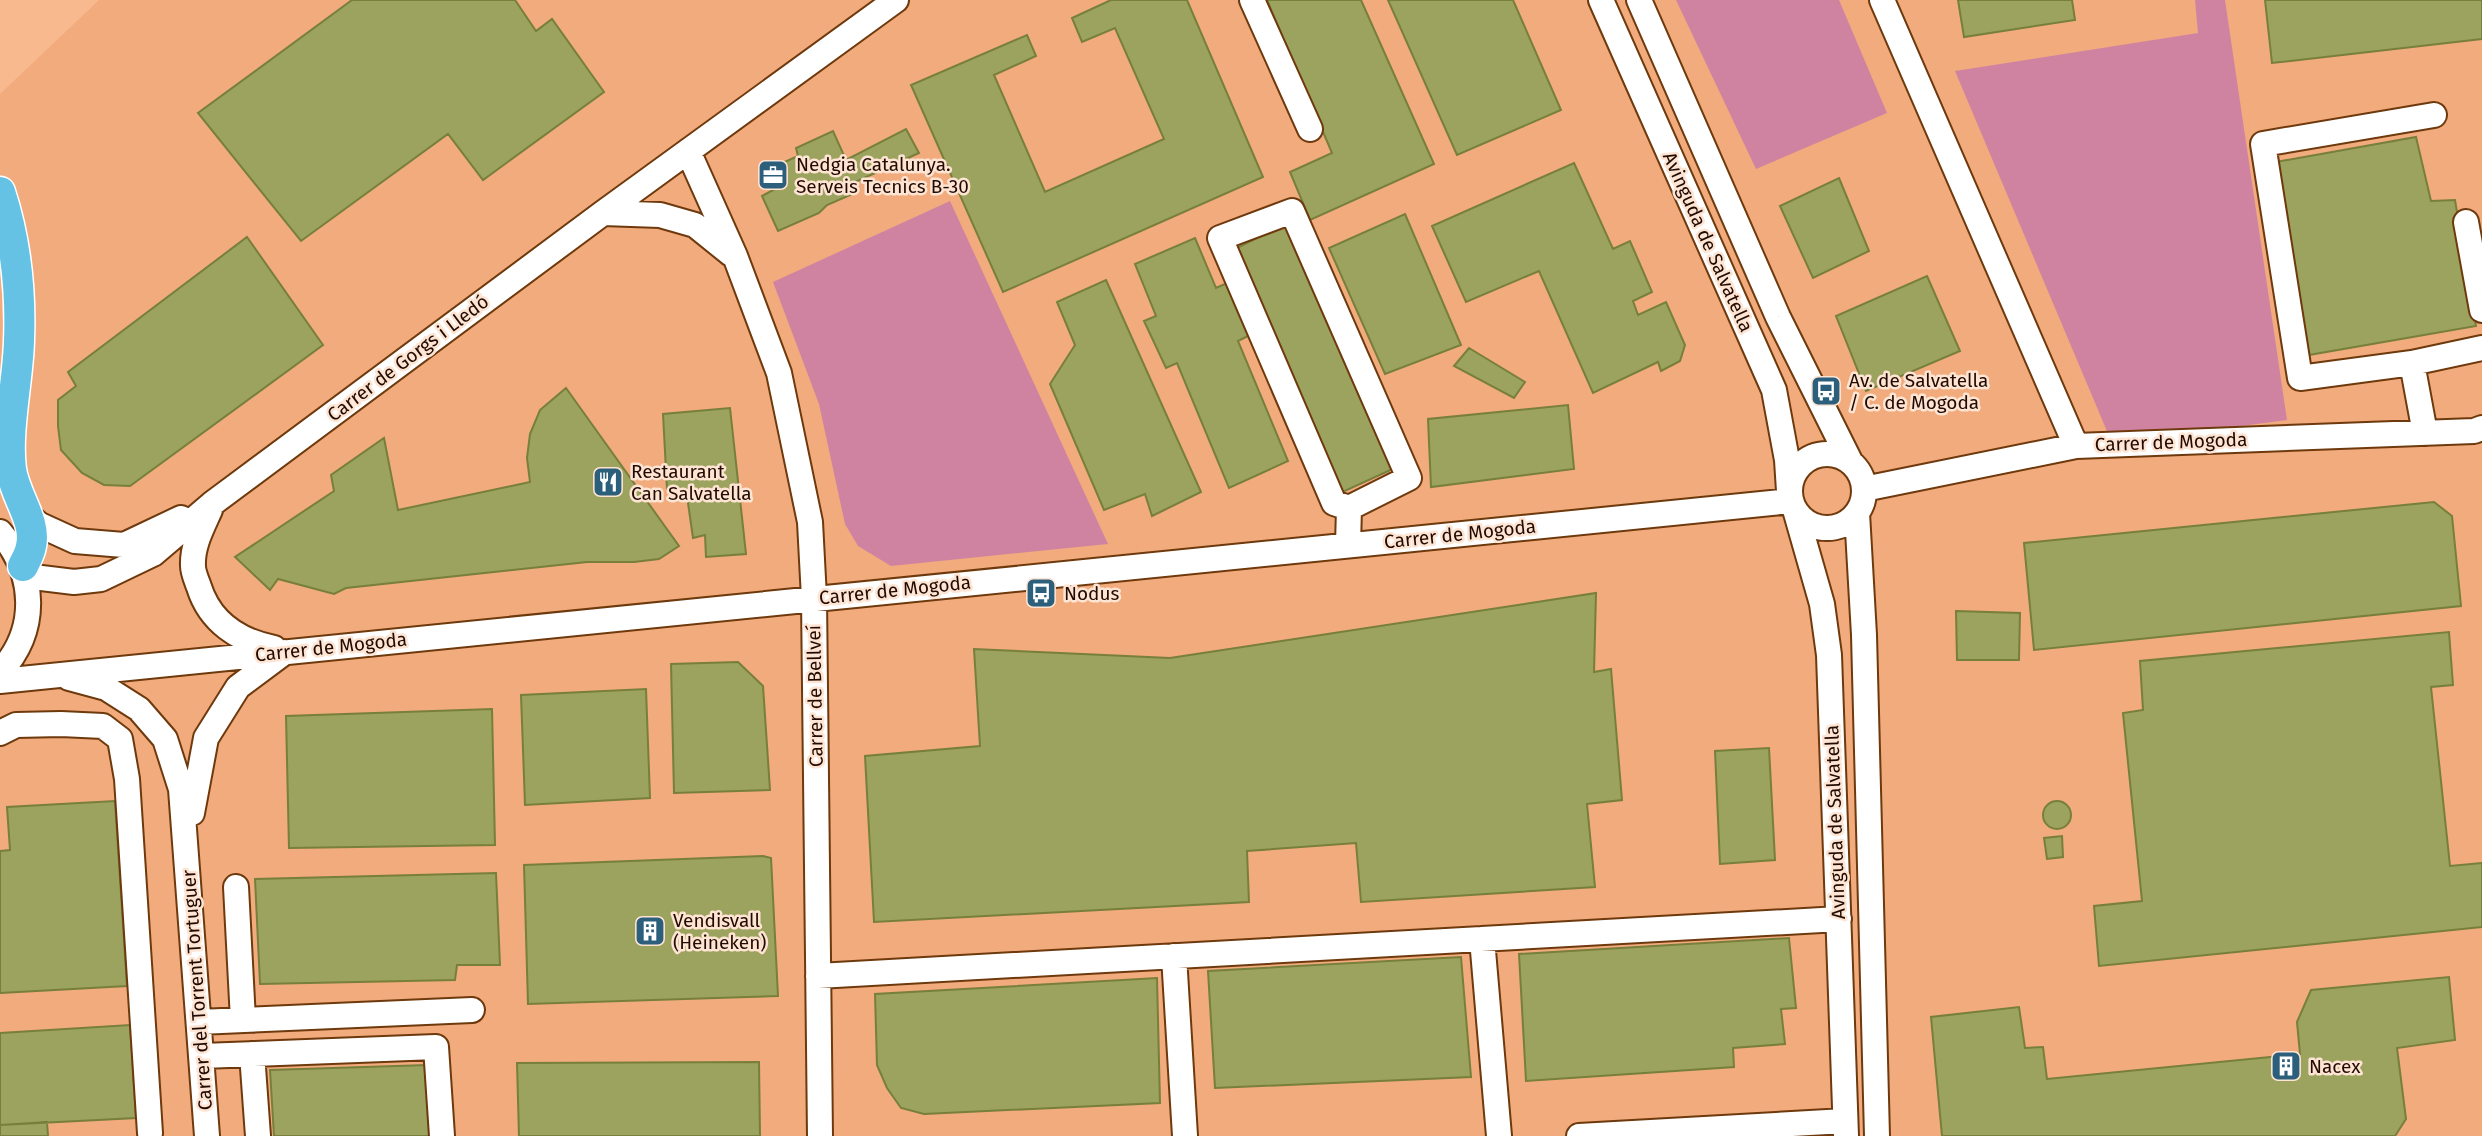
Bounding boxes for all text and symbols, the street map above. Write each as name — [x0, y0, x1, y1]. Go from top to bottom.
street label: Avinguda de Salvatella — [1658, 148, 1758, 336]
place label: Nedgia Catalunya. Serveis Tecnics B-30 — [796, 153, 969, 198]
office icon: Nedgia Catalunya. Serveis Tecnics B-30 — [756, 158, 790, 192]
street label: Carrer de Gorgs i Lledó — [323, 290, 493, 426]
place label: Av. de Salvatella / C. de Mogoda — [1849, 369, 1988, 414]
bus stop icon: Av. de Salvatella / C. de Mogoda — [1809, 374, 1843, 408]
street label: Carrer de Mogoda — [2094, 428, 2248, 456]
place label: Restaurant Can Salvatella — [631, 460, 752, 505]
restaurant icon: Restaurant Can Salvatella — [591, 465, 625, 499]
street label: Carrer de Mogoda — [1383, 515, 1537, 553]
street label: Carrer de Mogoda — [818, 571, 972, 609]
bus stop icon: Nodus — [1024, 576, 1058, 610]
place label: Nodus — [1064, 582, 1119, 605]
street label: Carrer de Bellveí — [802, 625, 828, 767]
street label: Carrer de Mogoda — [254, 628, 408, 666]
street label: Avinguda de Salvatella — [1820, 724, 1850, 920]
street label: Carrer del Torrent Tortuguer — [177, 868, 217, 1111]
place label: Vendisvall (Heineken) — [673, 909, 766, 954]
building icon: Vendisvall (Heineken) — [633, 914, 667, 948]
building icon: Nacex — [2269, 1049, 2303, 1083]
place label: Nacex — [2309, 1055, 2361, 1078]

